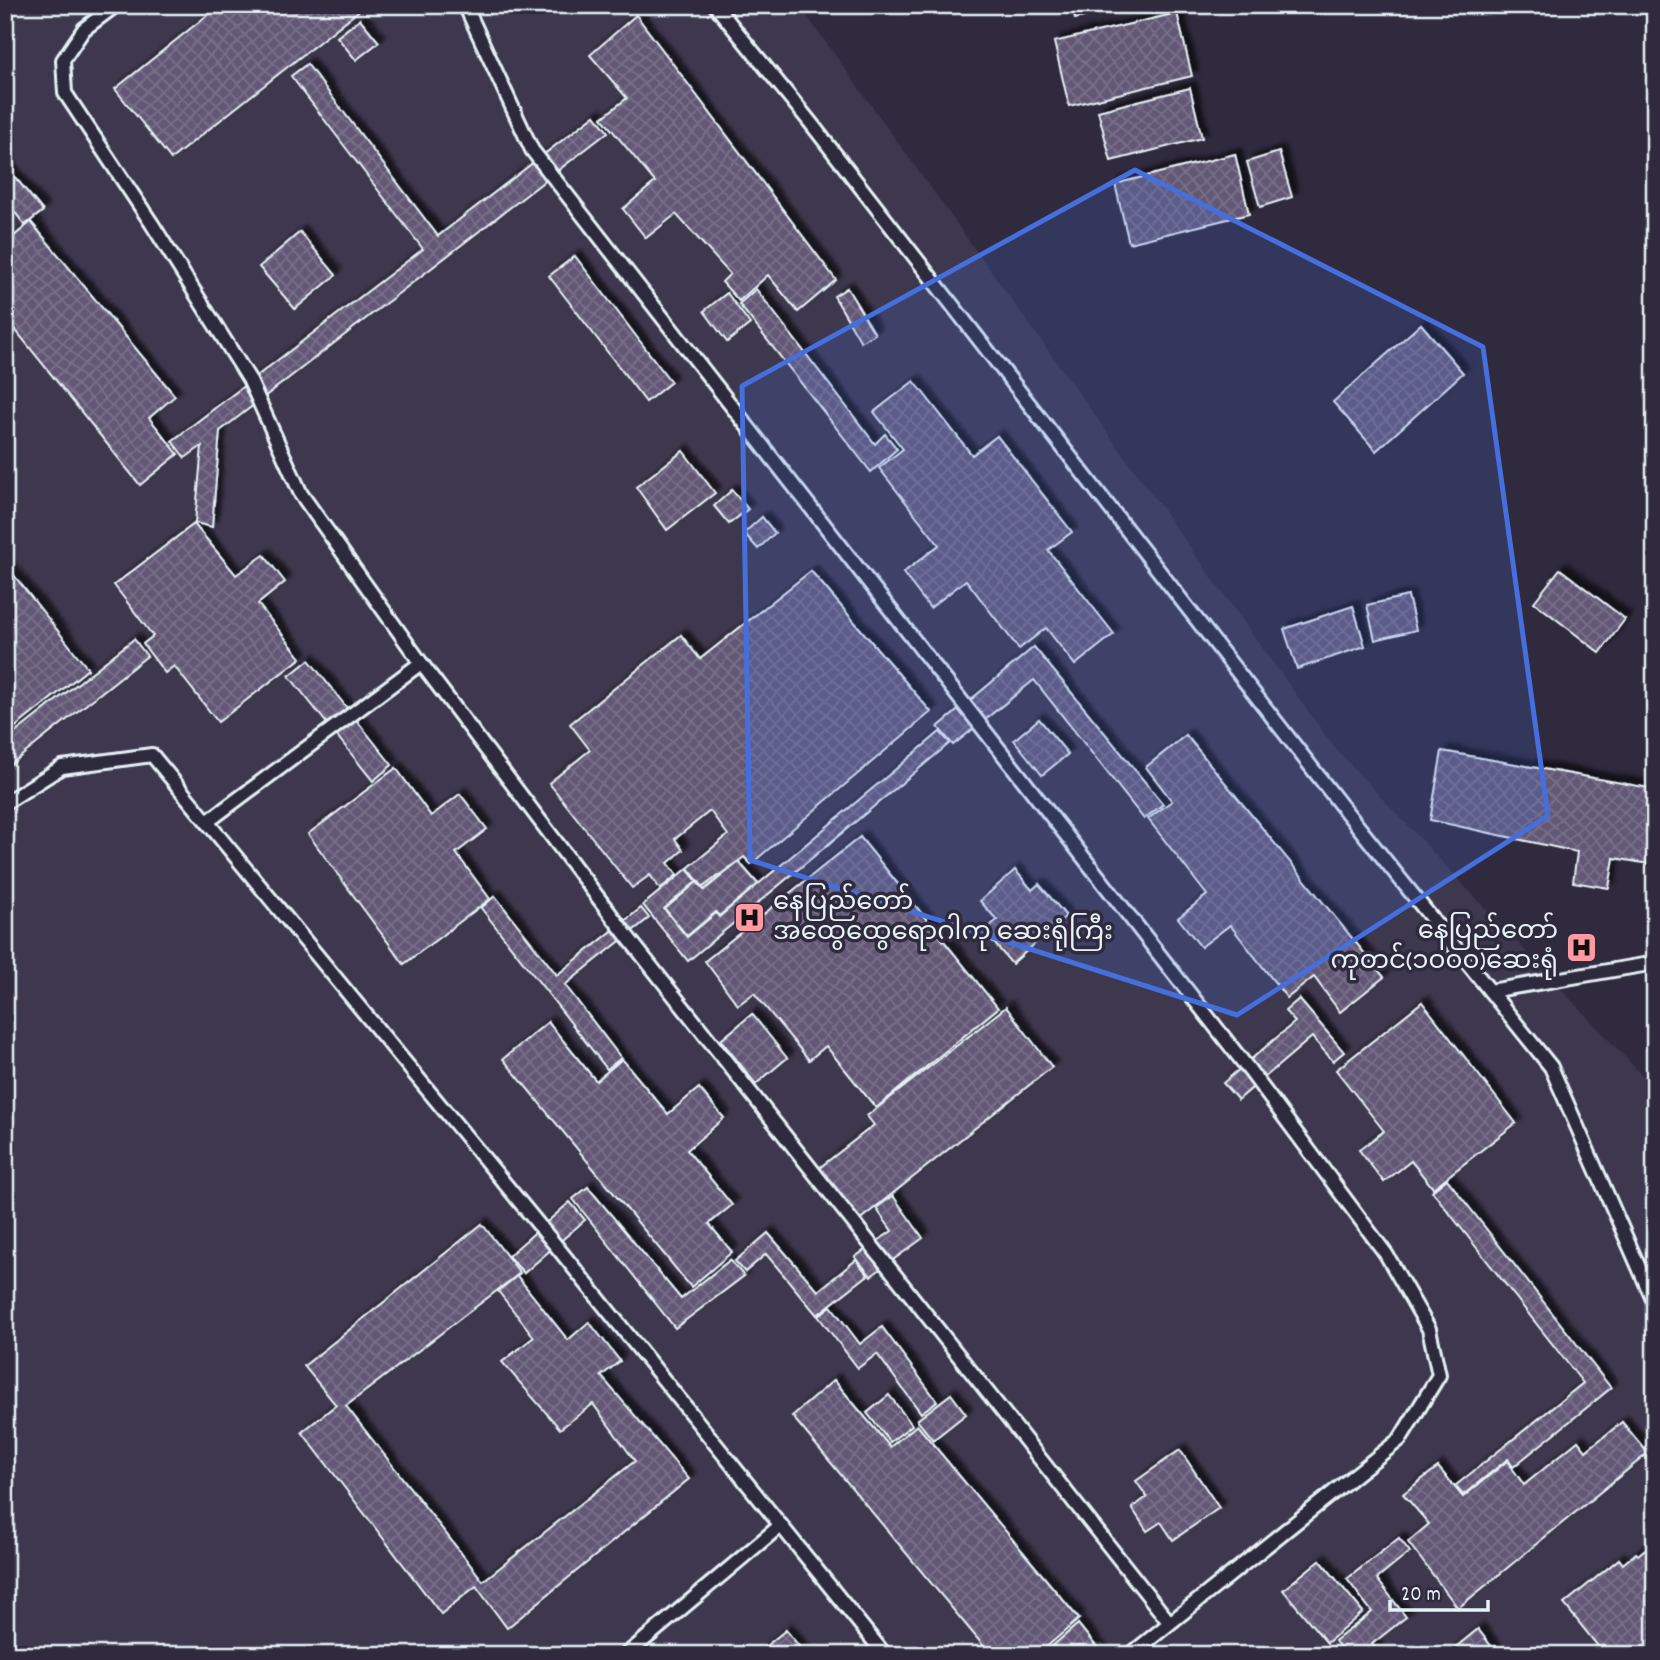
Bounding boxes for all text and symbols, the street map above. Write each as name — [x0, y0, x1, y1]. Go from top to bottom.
place label: နေပြည်တော် အထွေထွေရောဂါကု ဆေးရုံကြီး — [773, 883, 1113, 952]
hospital icon: နေပြည်တော် အထွေထွေရောဂါကု ဆေးရုံကြီး — [733, 901, 767, 935]
place label: နေပြည်တော် ကုတင်(၁၀၀၀)ဆေးရုံ — [1331, 912, 1558, 981]
hospital icon: နေပြည်တော် ကုတင်(၁၀၀၀)ဆေးရုံ — [1564, 930, 1598, 964]
scale bar — [1390, 1569, 1488, 1613]
text: 20 m — [1401, 1581, 1441, 1611]

